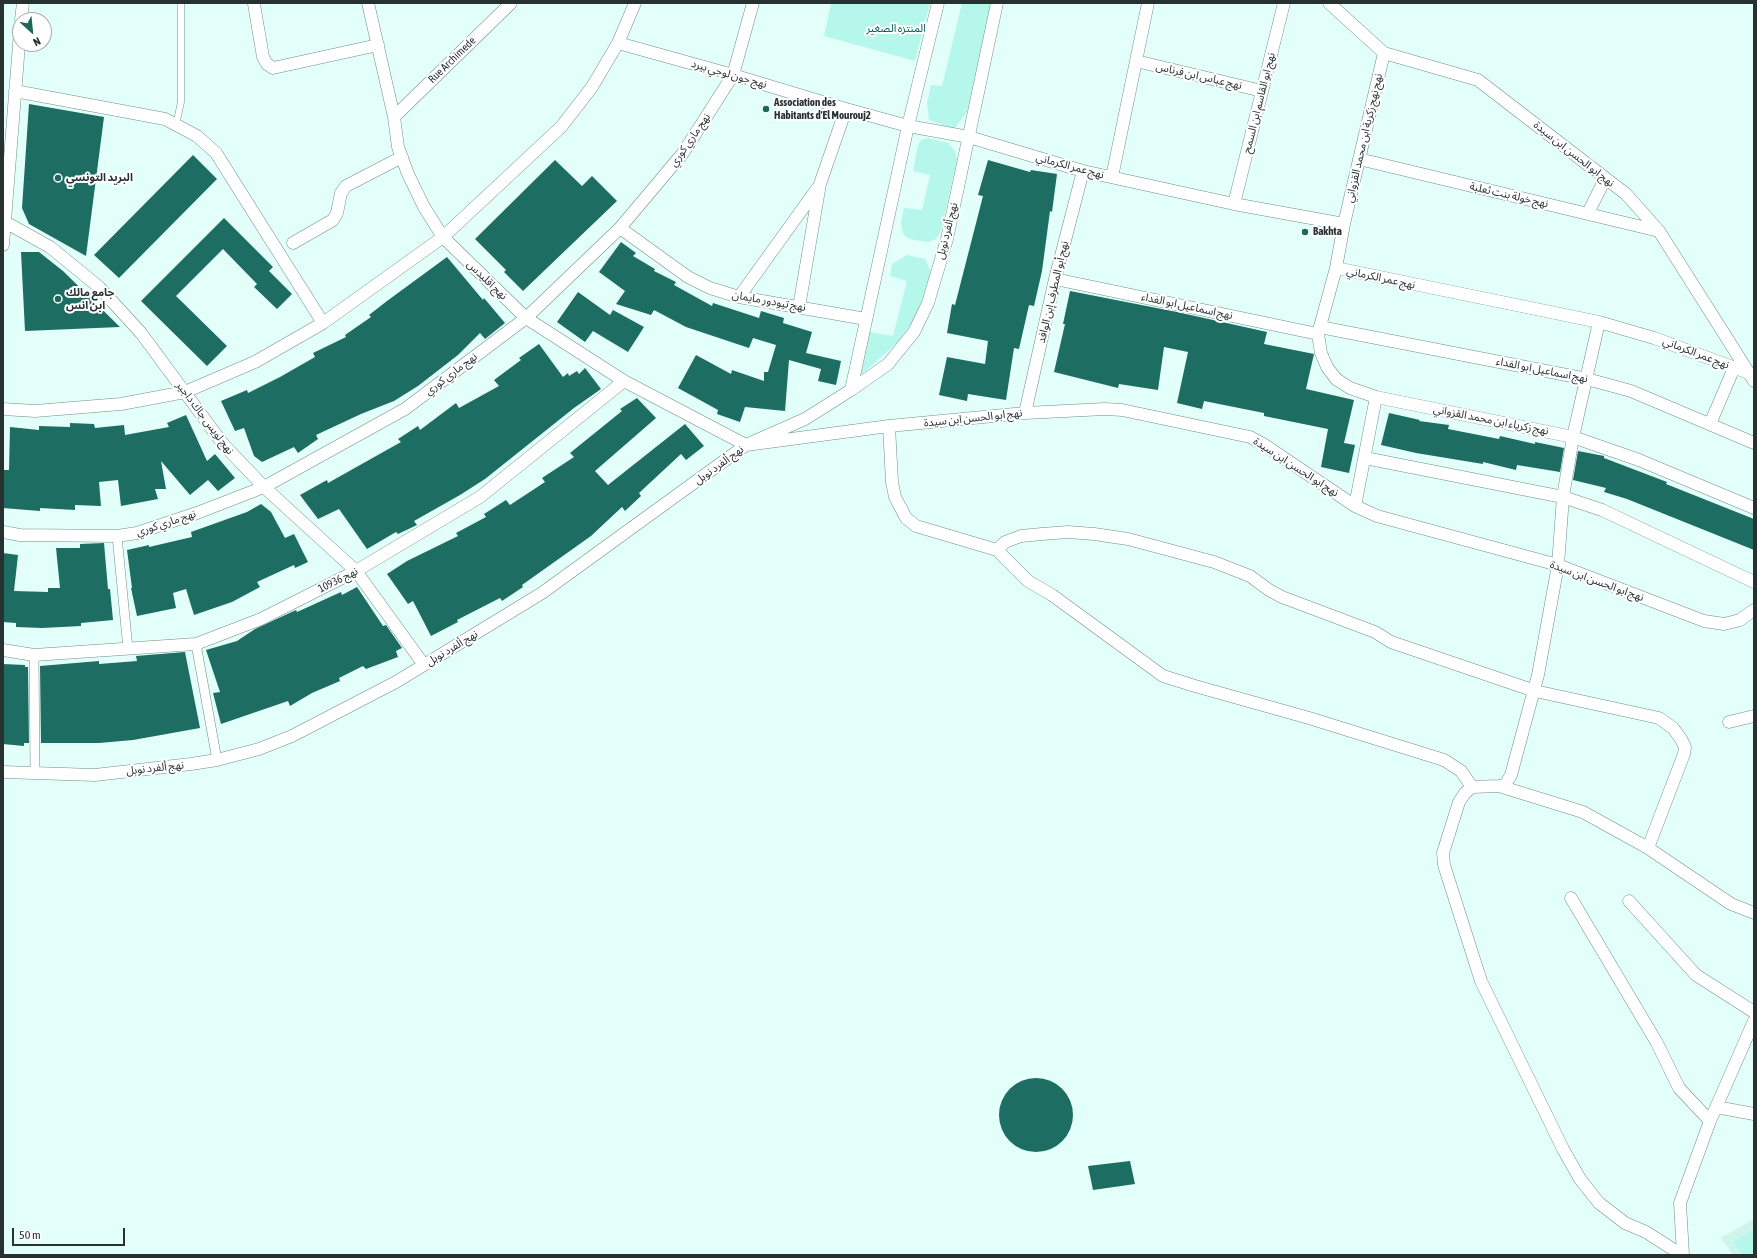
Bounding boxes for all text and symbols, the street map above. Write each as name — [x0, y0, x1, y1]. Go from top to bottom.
north arrow — [12, 12, 52, 52]
park label: المنتزه الصغير — [866, 22, 926, 36]
street label: Rue Archimede — [425, 34, 479, 86]
text: N — [31, 35, 43, 49]
street label: نهج ابو القاسم ابن السمح — [1240, 51, 1278, 155]
street label: نهج جون لوجي بيرد — [690, 57, 768, 91]
street label: نهج عباس ابن فرناس — [1155, 60, 1243, 92]
street label: نهج نهج زكرية ابن محمد القزواني — [1343, 72, 1385, 204]
place label: Association des Habitants d'El Mourouj2 — [774, 96, 871, 122]
marker: Association des Habitants d'El Mourouj2 — [761, 104, 771, 114]
street label: نهج ماري كوري — [667, 111, 713, 169]
street label: نهج ابو الحسن ابن سيدة — [1531, 118, 1617, 190]
street label: نهج عمر الكرماني — [1035, 151, 1105, 181]
place label: البريد التونسي — [66, 171, 133, 185]
marker: البريد التونسي — [53, 173, 63, 183]
street label: نهج خولة بنت ثعلبة — [1468, 180, 1550, 210]
street label: نهج ألفرد نوبل — [934, 201, 960, 261]
place label: Bakhta — [1313, 225, 1342, 239]
marker: Bakhta — [1300, 227, 1310, 237]
street label: نهج أبو المطرف إبن الوافد — [1035, 240, 1071, 344]
street label: نهج اقليدس — [464, 257, 510, 303]
street label: نهج عمر الكرماني — [1345, 264, 1417, 292]
place label: جامع مالك ابن انس — [66, 286, 114, 312]
street label: نهج تيودور مايمان — [731, 288, 807, 314]
street label: نهج اسماعيل ابو الفداء — [1140, 290, 1234, 322]
marker: جامع مالك ابن انس — [53, 294, 63, 304]
street label: نهج عمر الكرماني — [1661, 334, 1731, 372]
street label: نهج ماري كوري — [422, 350, 480, 398]
street label: نهج اسماعيل ابو الفداء — [1495, 355, 1589, 385]
street label: نهج لويس جاك داجير — [173, 379, 237, 457]
street label: نهج زكرياء ابن محمد القزواني — [1432, 402, 1550, 438]
street label: نهج ابو الحسن ابن سيدة — [923, 406, 1023, 430]
street label: نهج ابو الحسن ابن سيدة — [1251, 435, 1341, 499]
street label: نهج ألفرد نوبل — [692, 443, 746, 487]
street label: نهج ماري كوري — [134, 507, 198, 539]
street label: نهج ابو الحسن ابن سيدة — [1548, 558, 1646, 604]
street label: نهج 10936 — [316, 564, 360, 596]
street label: نهج ألفرد نوبل — [424, 627, 480, 669]
street label: نهج ألفرد نوبل — [125, 758, 185, 778]
scale bar — [14, 1220, 127, 1246]
text: 50 m — [19, 1228, 41, 1242]

